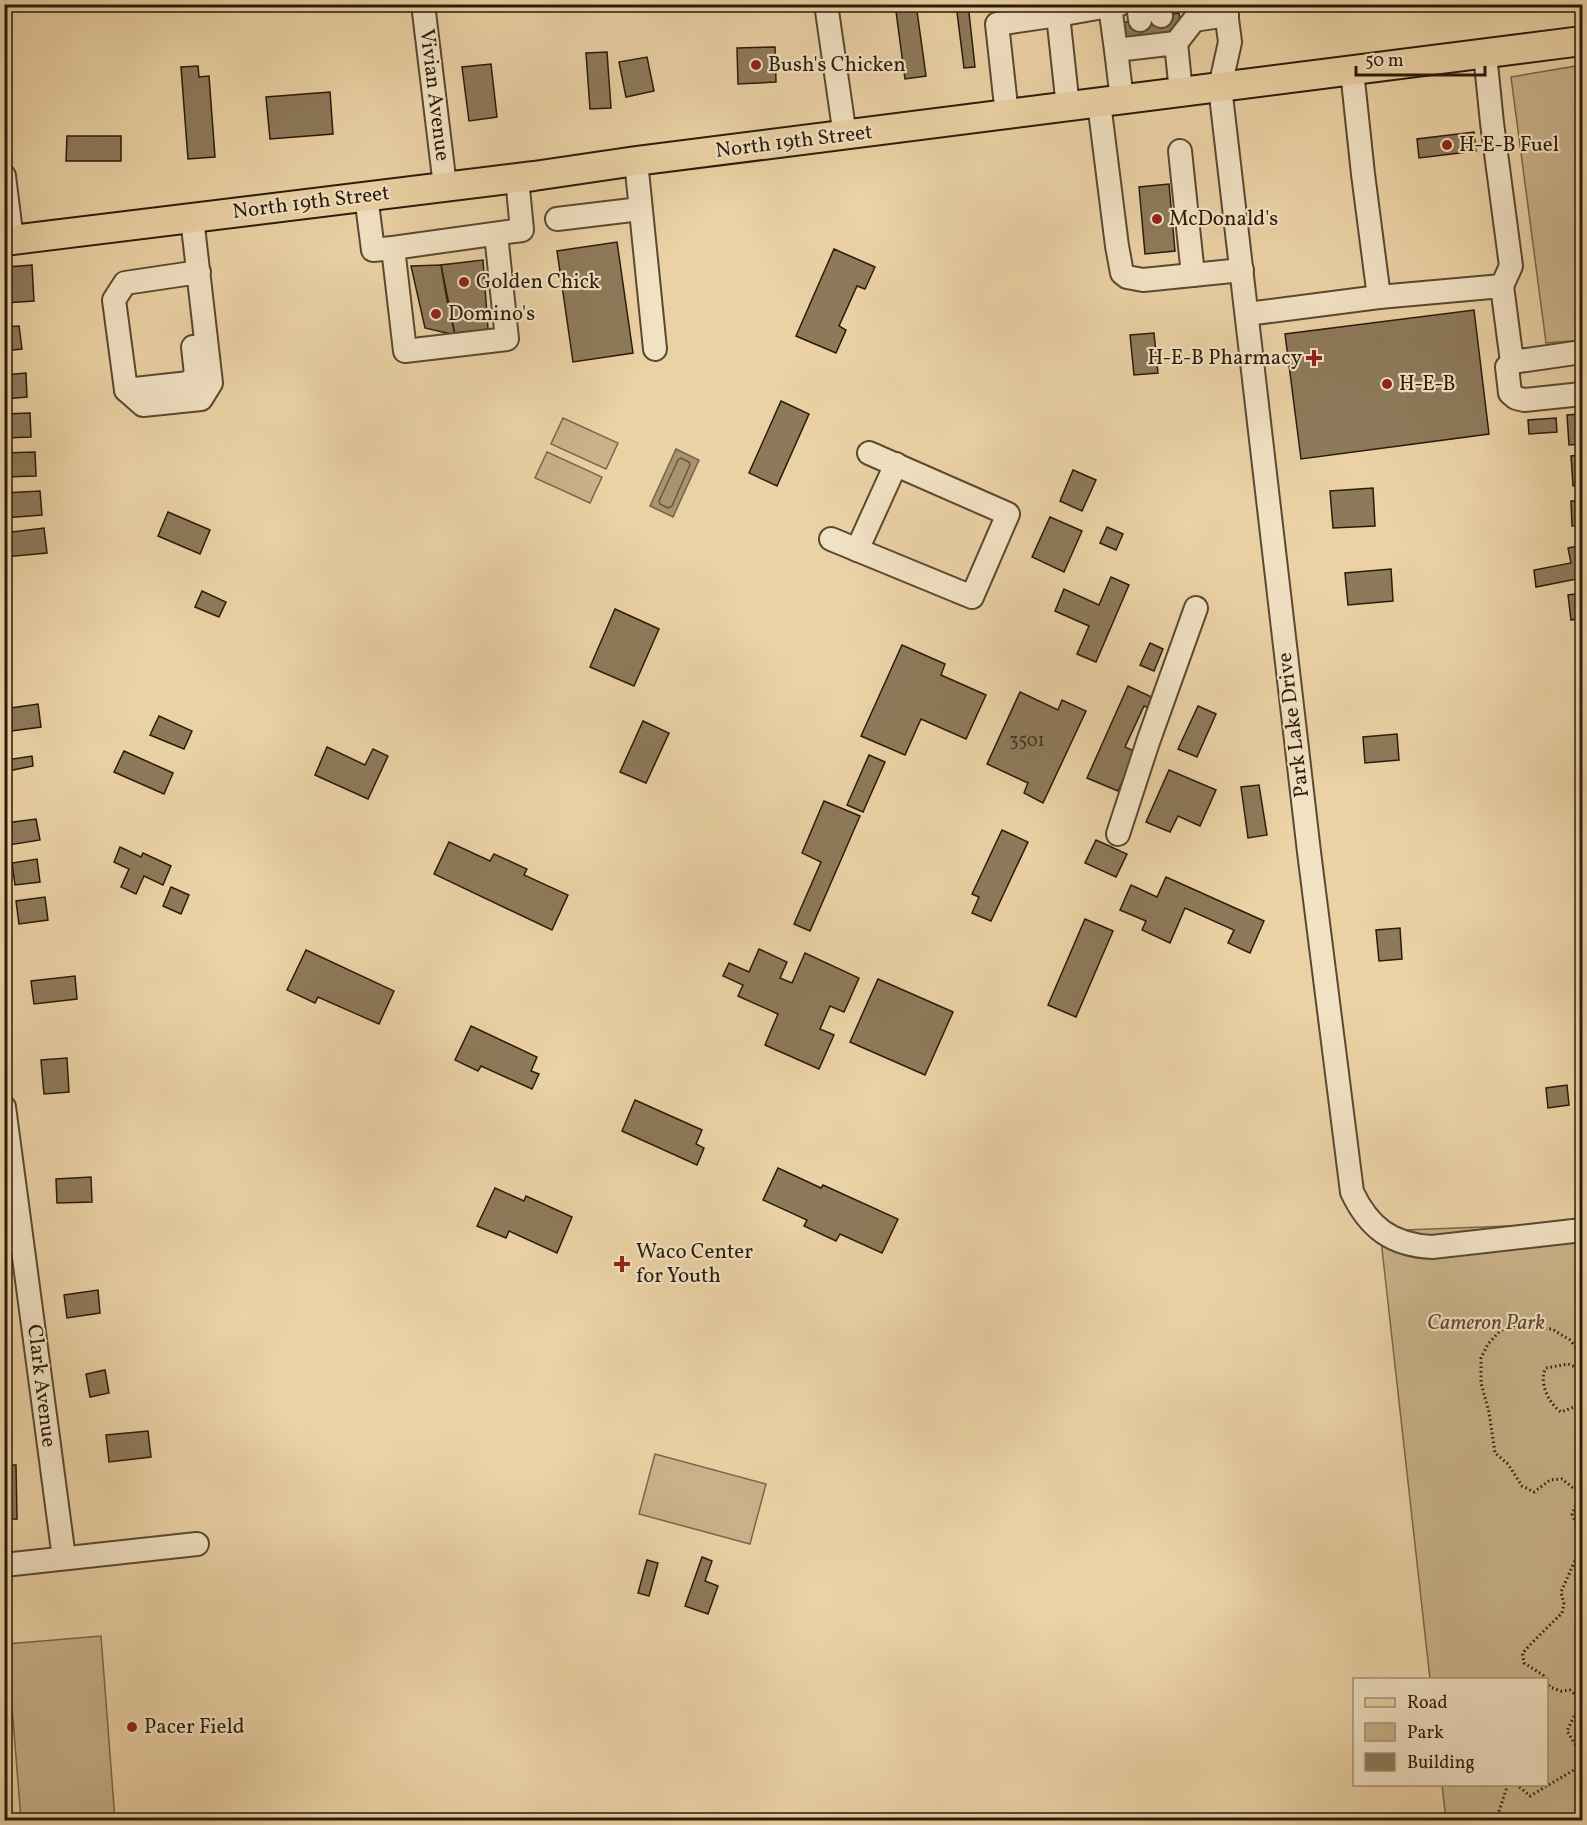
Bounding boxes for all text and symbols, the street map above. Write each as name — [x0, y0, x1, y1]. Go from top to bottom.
street label: Vivian Avenue — [412, 27, 456, 163]
scale bar — [1356, 39, 1485, 77]
text: 50 m — [1365, 49, 1404, 74]
place label: Bush's Chicken — [768, 51, 906, 80]
marker: Bush's Chicken — [749, 58, 763, 72]
street label: North 19th Street — [714, 118, 874, 166]
place label: H-E-B Fuel — [1459, 131, 1559, 160]
marker: H-E-B Fuel — [1440, 138, 1454, 152]
street label: North 19th Street — [231, 179, 391, 227]
place label: McDonald's — [1169, 205, 1278, 234]
marker: McDonald's — [1150, 212, 1164, 226]
place label: Golden Chick — [476, 268, 601, 297]
marker: Golden Chick — [457, 275, 471, 289]
place label: Domino's — [448, 300, 535, 329]
marker: Domino's — [429, 307, 443, 321]
place label: H-E-B Pharmacy — [1147, 344, 1303, 373]
marker: H-E-B Pharmacy — [1307, 351, 1321, 365]
place label: H-E-B — [1399, 370, 1456, 399]
marker: H-E-B — [1380, 377, 1394, 391]
street label: Park Lake Drive — [1271, 651, 1317, 799]
house number: 3501 — [1009, 729, 1045, 754]
place label: Waco Center for Youth — [636, 1238, 753, 1291]
marker: Waco Center for Youth — [613, 1255, 631, 1273]
park label: Cameron Park — [1427, 1309, 1545, 1338]
street label: Clark Avenue — [19, 1323, 63, 1449]
legend — [1353, 1678, 1548, 1786]
text: Road — [1407, 1691, 1448, 1716]
place label: Pacer Field — [144, 1713, 245, 1742]
marker: Pacer Field — [125, 1720, 139, 1734]
text: Park — [1407, 1721, 1444, 1746]
text: Building — [1407, 1751, 1475, 1776]

